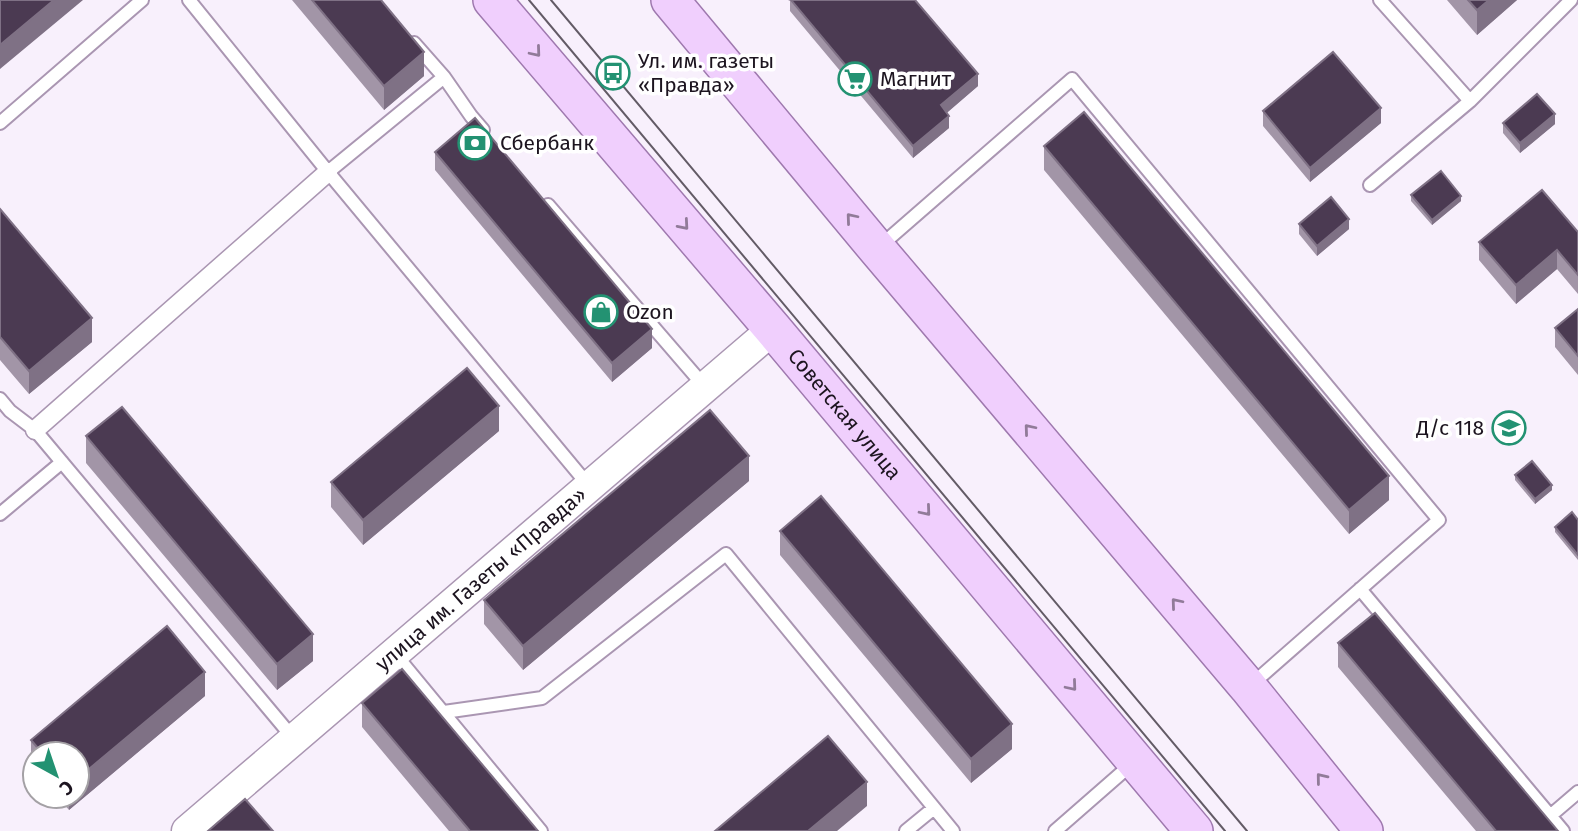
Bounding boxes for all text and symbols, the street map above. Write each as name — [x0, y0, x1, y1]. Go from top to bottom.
one-way arrow — [528, 44, 540, 57]
place label: Ул. им. газеты «Правда» — [638, 48, 774, 98]
bus stop icon: Ул. им. газеты «Правда» — [594, 54, 632, 92]
supermarket icon: Магнит — [836, 60, 874, 98]
place label: Магнит — [880, 66, 952, 92]
bank icon: Сбербанк — [456, 124, 494, 162]
place label: Сбербанк — [500, 130, 594, 156]
one-way arrow — [847, 213, 859, 226]
one-way arrow — [676, 217, 688, 230]
shop icon: Ozon — [582, 293, 620, 331]
place label: Ozon — [626, 299, 674, 325]
street label: Советская улица — [782, 343, 907, 485]
school or university icon: Д/с 118 — [1490, 409, 1528, 447]
place label: Д/с 118 — [1415, 415, 1484, 441]
one-way arrow — [1025, 424, 1037, 437]
street label: улица им. Газеты «Правда» — [370, 482, 592, 677]
one-way arrow — [918, 503, 930, 516]
one-way arrow — [1172, 598, 1184, 611]
one-way arrow — [1063, 678, 1076, 690]
north arrow — [21, 740, 91, 810]
one-way arrow — [1317, 773, 1330, 785]
text: С — [55, 775, 78, 800]

